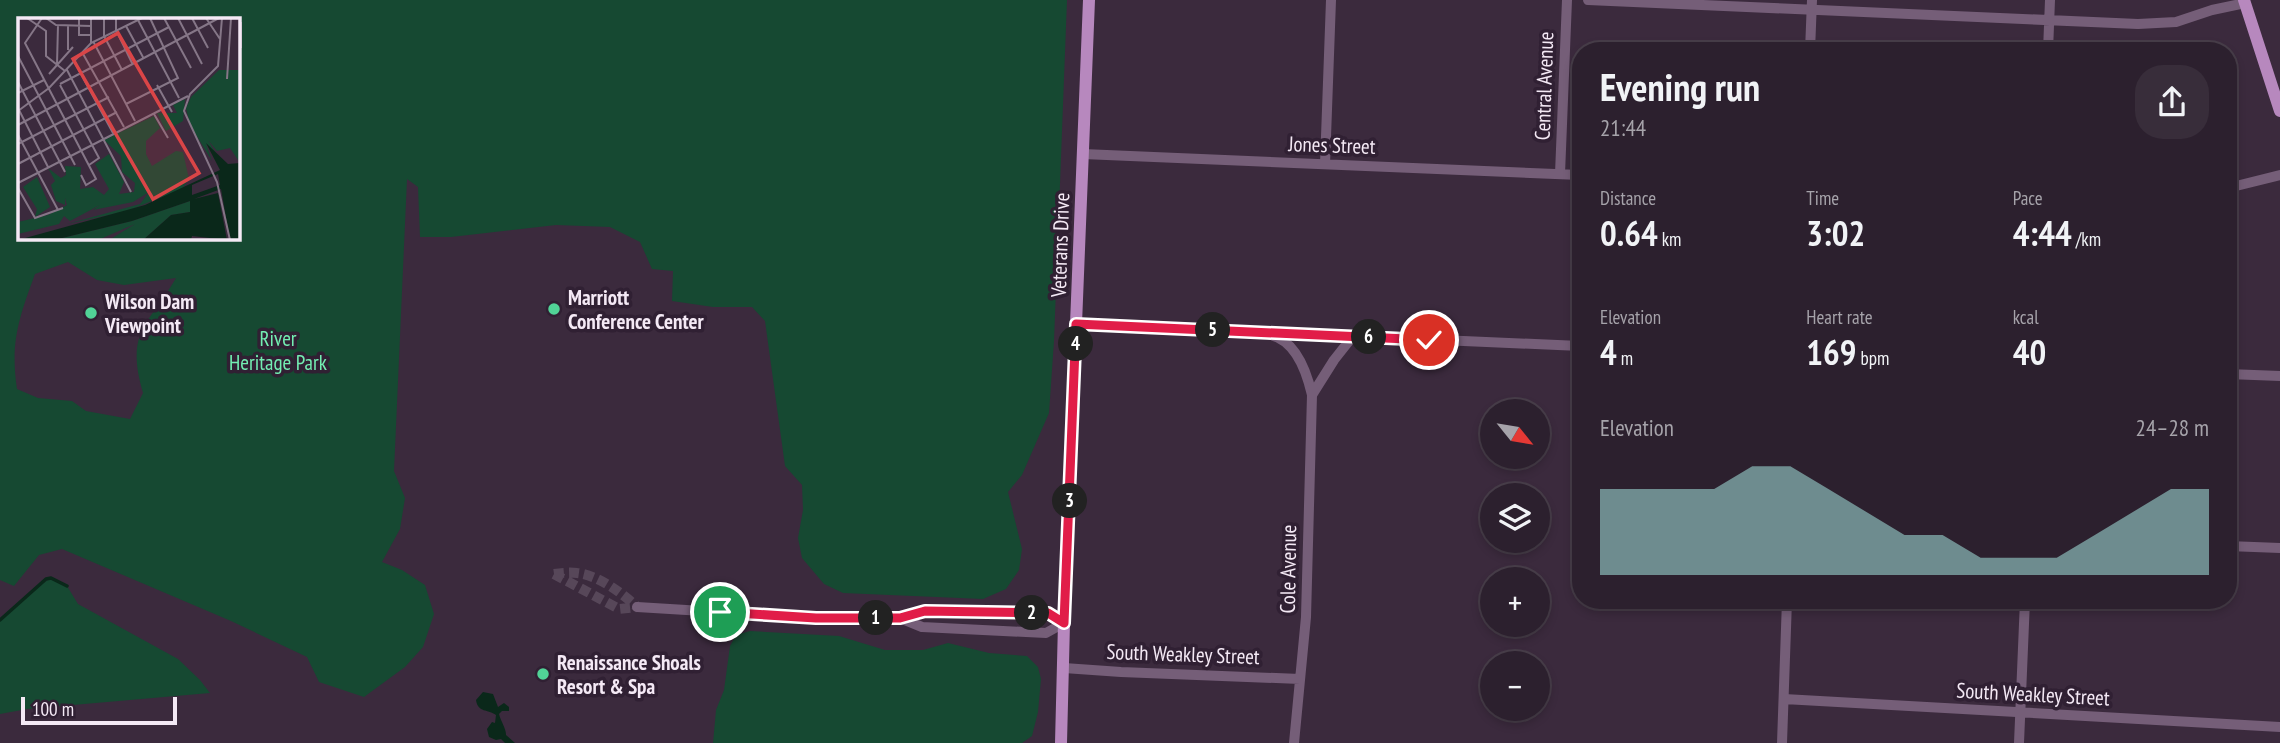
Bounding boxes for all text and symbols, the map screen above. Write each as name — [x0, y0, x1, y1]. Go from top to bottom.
inset map — [18, 18, 240, 240]
street label: Central Avenue — [1529, 31, 1559, 141]
text: Evening run — [1600, 62, 1760, 111]
button: share — [2135, 65, 2209, 139]
text: 21:44 — [1600, 113, 1646, 142]
street label: Jones Street — [1287, 130, 1376, 160]
text: Distance — [1600, 186, 1656, 210]
text: Time — [1806, 186, 1839, 210]
text: Pace — [2013, 186, 2043, 210]
street label: Veterans Drive — [1045, 192, 1075, 299]
text: 0.64 — [1600, 210, 1658, 256]
text: 3:02 — [1806, 210, 1865, 256]
text: 4:44 — [2013, 210, 2072, 256]
text: km — [1658, 227, 1681, 251]
text: /km — [2072, 227, 2101, 251]
place label: Marriott Conference Center — [568, 284, 705, 335]
place label: Wilson Dam Viewpoint — [104, 288, 194, 339]
marker: Marriott Conference Center — [546, 301, 562, 317]
marker: Wilson Dam Viewpoint — [83, 305, 99, 321]
text: Elevation — [1600, 305, 1661, 329]
text: Heart rate — [1806, 305, 1873, 329]
text: kcal — [2013, 305, 2039, 329]
pin — [1399, 310, 1459, 370]
pin: 5 — [1196, 312, 1230, 348]
text: 5 — [1208, 317, 1217, 341]
pin: 6 — [1352, 320, 1386, 354]
icon: check — [1410, 321, 1448, 359]
text: 6 — [1364, 324, 1373, 348]
park label: River Heritage Park — [229, 325, 327, 376]
pin: 4 — [1058, 326, 1094, 362]
text: 4 — [1600, 329, 1617, 375]
text: 169 — [1806, 329, 1857, 375]
text: 40 — [2013, 329, 2046, 375]
text: 4 — [1071, 331, 1080, 355]
text: m — [1617, 346, 1633, 370]
text: bpm — [1857, 346, 1889, 370]
north arrow — [1480, 399, 1550, 469]
map controls — [1480, 399, 1550, 721]
text: Elevation — [1600, 413, 1674, 442]
text: 24–28 m — [2136, 413, 2209, 442]
button: layers — [1480, 483, 1550, 553]
pin: 3 — [1052, 484, 1088, 518]
text: 3 — [1065, 488, 1074, 512]
street label: Cole Avenue — [1274, 524, 1302, 614]
button: + — [1480, 567, 1550, 637]
pin — [690, 582, 750, 642]
icon: arrive — [701, 593, 739, 631]
pin: 2 — [1014, 596, 1050, 630]
pin: 1 — [858, 600, 894, 636]
text: 2 — [1027, 600, 1036, 624]
text: 1 — [871, 605, 880, 629]
street label: South Weakley Street — [1106, 638, 1260, 670]
place label: Renaissance Shoals Resort & Spa — [557, 649, 701, 700]
button: − — [1480, 651, 1550, 721]
marker: Renaissance Shoals Resort & Spa — [535, 666, 551, 682]
street label: South Weakley Street — [1956, 677, 2110, 712]
scale bar — [21, 694, 177, 726]
text: 100 m — [32, 697, 74, 721]

